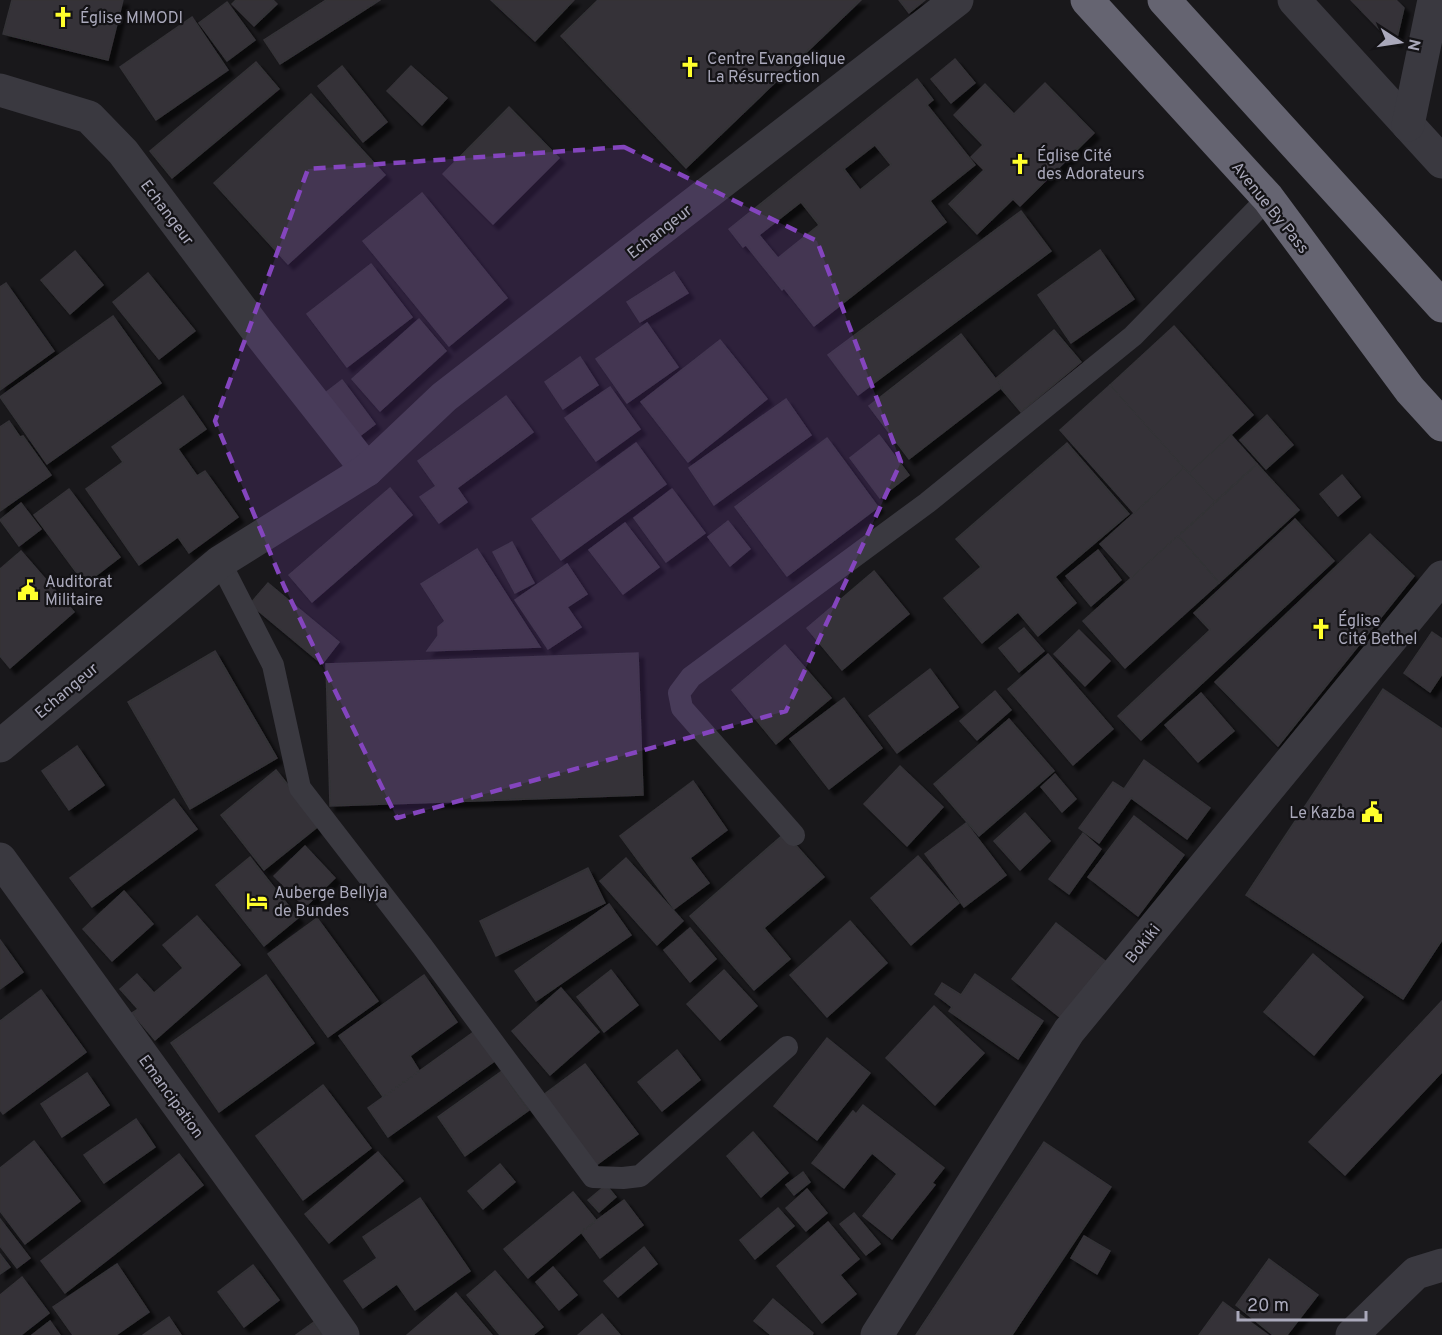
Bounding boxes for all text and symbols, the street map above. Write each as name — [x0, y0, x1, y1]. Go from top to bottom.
church icon: Église MIMODI — [51, 5, 75, 29]
place label: Église MIMODI — [80, 7, 183, 29]
north arrow — [1370, 12, 1430, 72]
text: N — [1402, 37, 1424, 52]
place label: Centre Evangelique La Résurrection — [707, 50, 845, 88]
church icon: Centre Evangelique La Résurrection — [678, 55, 702, 79]
place label: Église Cité des Adorateurs — [1037, 145, 1145, 185]
church icon: Église Cité des Adorateurs — [1008, 152, 1032, 176]
street label: Avenue By Pass — [1226, 158, 1313, 258]
street label: Echangeur — [135, 176, 198, 250]
street label: Echangeur — [624, 201, 697, 264]
place label: Auditorat Militaire — [45, 573, 113, 611]
public building icon: Auditorat Militaire — [16, 578, 40, 602]
place label: Église Cité Bethel — [1338, 610, 1418, 650]
church icon: Église Cité Bethel — [1309, 617, 1333, 641]
street label: Echangeur — [31, 659, 103, 724]
public building icon: Le Kazba — [1360, 800, 1384, 824]
place label: Le Kazba — [1289, 804, 1355, 824]
place label: Auberge Bellyja de Bundes — [274, 884, 388, 922]
hotel icon: Auberge Bellyja de Bundes — [245, 889, 269, 913]
street label: Bokiki — [1122, 921, 1165, 968]
street label: Emancipation — [133, 1052, 207, 1143]
scale bar — [1238, 1284, 1366, 1322]
text: 20 m — [1247, 1295, 1289, 1318]

